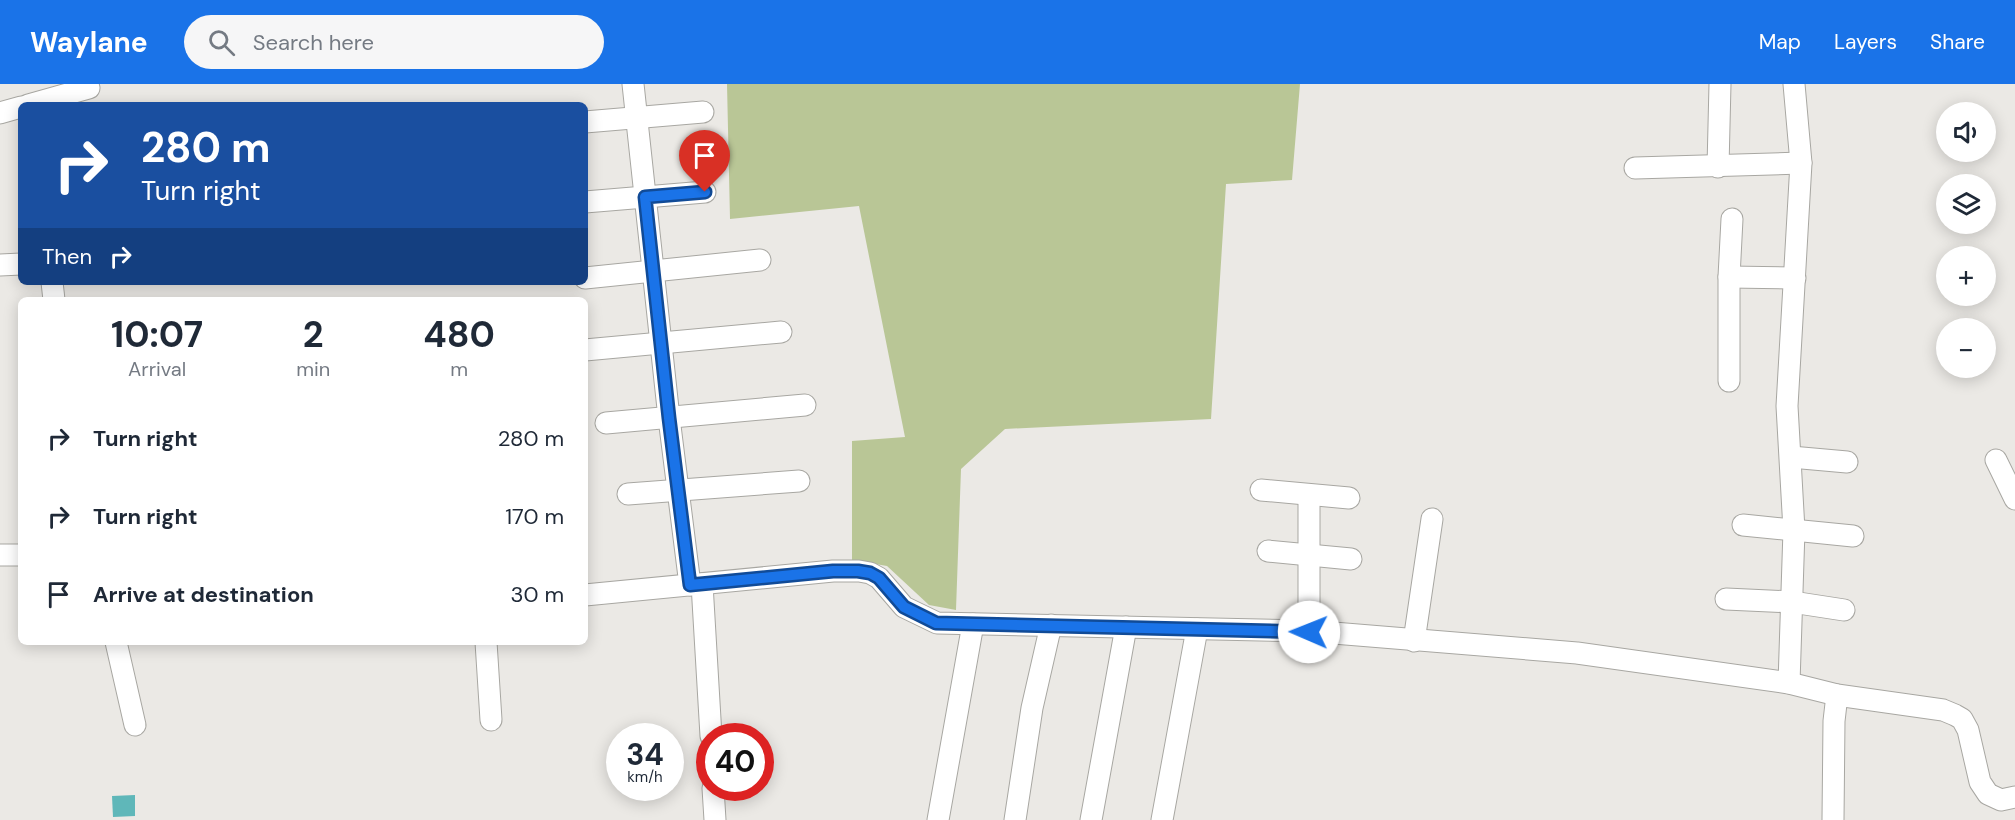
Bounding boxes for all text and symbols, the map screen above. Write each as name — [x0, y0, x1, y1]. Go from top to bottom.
search box — [184, 15, 604, 69]
text: Waylane — [30, 24, 148, 61]
icon: search — [205, 26, 238, 59]
text: Search here — [253, 28, 374, 57]
text: Map — [1759, 28, 1801, 56]
text: Layers — [1834, 28, 1897, 56]
text: Share — [1930, 28, 1985, 56]
map controls — [1936, 102, 1996, 378]
button: sound — [1936, 102, 1996, 162]
text: 280 m — [141, 120, 271, 175]
icon: right — [42, 126, 120, 204]
pin — [679, 130, 730, 192]
icon: arrive — [688, 139, 721, 172]
text: Turn right — [141, 173, 261, 208]
button: layers — [1936, 174, 1996, 234]
icon: right — [104, 240, 137, 273]
text: Then — [42, 242, 92, 271]
button: + — [1936, 246, 1996, 306]
text: 10:07 — [111, 311, 203, 358]
text: 2 — [303, 311, 324, 358]
text: 480 — [423, 311, 495, 358]
button: − — [1936, 318, 1996, 378]
text: Arrival — [128, 356, 186, 382]
text: min — [296, 356, 330, 382]
text: m — [450, 356, 468, 382]
icon: right — [42, 422, 75, 455]
text: Turn right — [93, 424, 198, 453]
text: 280 m — [498, 424, 564, 453]
icon: right — [42, 500, 75, 533]
text: Turn right — [93, 502, 198, 531]
text: 170 m — [505, 502, 564, 531]
icon: arrive — [42, 578, 75, 611]
text: Arrive at destination — [93, 580, 314, 609]
text: 30 m — [510, 580, 564, 609]
position arrow — [1277, 600, 1341, 664]
speed limit sign: 40 — [696, 723, 774, 801]
text: 34 — [626, 735, 664, 774]
text: km/h — [627, 767, 663, 787]

